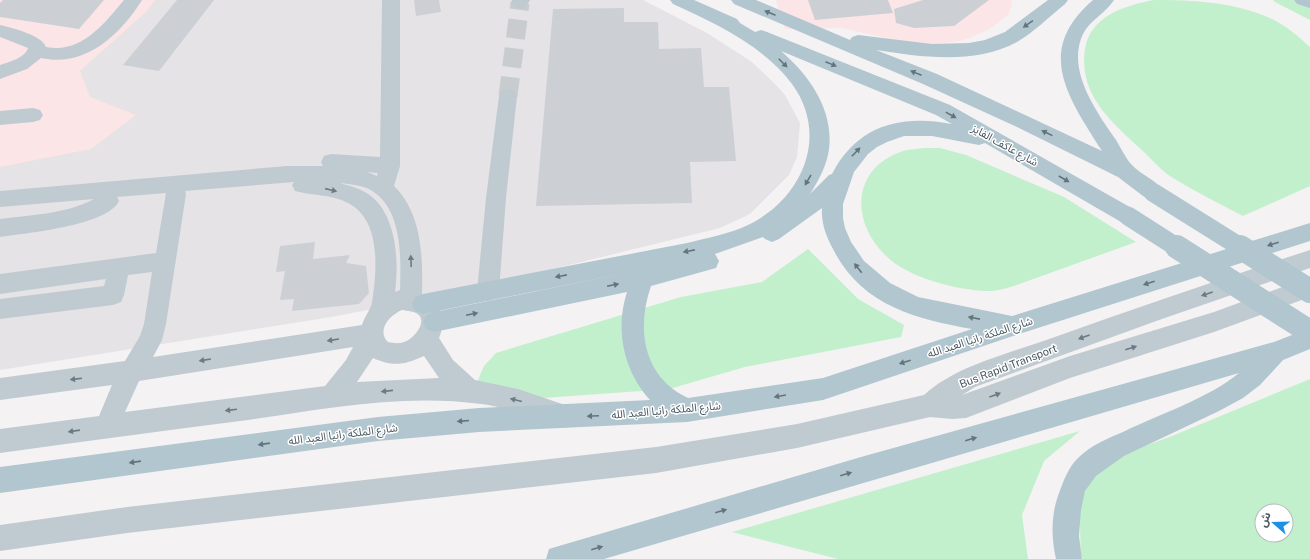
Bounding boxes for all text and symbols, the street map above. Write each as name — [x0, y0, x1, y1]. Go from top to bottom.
one-way arrow — [765, 10, 776, 16]
one-way arrow — [1023, 19, 1033, 27]
one-way arrow — [779, 59, 788, 68]
one-way arrow — [825, 62, 837, 68]
one-way arrow — [910, 70, 922, 76]
one-way arrow — [945, 111, 957, 118]
street label: شارع عاكف الفايز — [968, 121, 1041, 170]
one-way arrow — [1041, 130, 1053, 136]
one-way arrow — [851, 147, 861, 157]
one-way arrow — [804, 174, 811, 186]
one-way arrow — [1058, 175, 1070, 182]
one-way arrow — [325, 187, 338, 193]
one-way arrow — [1266, 241, 1278, 247]
one-way arrow — [683, 249, 695, 255]
one-way arrow — [408, 255, 415, 267]
one-way arrow — [854, 263, 863, 274]
one-way arrow — [555, 274, 567, 280]
one-way arrow — [1142, 280, 1154, 286]
one-way arrow — [607, 282, 619, 288]
one-way arrow — [1200, 291, 1212, 297]
one-way arrow — [466, 310, 478, 316]
street label: شارع الملكة رانيا العبد الله — [926, 314, 1035, 362]
one-way arrow — [968, 315, 980, 321]
one-way arrow — [1078, 334, 1090, 340]
one-way arrow — [327, 337, 339, 343]
street label: Bus Rapid Transport — [958, 342, 1058, 390]
one-way arrow — [1125, 345, 1137, 351]
one-way arrow — [199, 357, 211, 363]
one-way arrow — [899, 359, 911, 365]
one-way arrow — [70, 375, 82, 382]
one-way arrow — [381, 388, 393, 395]
one-way arrow — [989, 392, 1001, 398]
one-way arrow — [774, 393, 786, 399]
one-way arrow — [510, 397, 522, 403]
street label: شارع الملكة رانيا العبد الله — [611, 399, 722, 423]
one-way arrow — [224, 407, 237, 413]
one-way arrow — [587, 412, 599, 419]
one-way arrow — [457, 418, 469, 425]
street label: شارع الملكة رانيا العبد الله — [288, 421, 399, 449]
one-way arrow — [68, 428, 80, 434]
one-way arrow — [965, 436, 977, 442]
one-way arrow — [258, 441, 270, 447]
one-way arrow — [129, 459, 141, 465]
one-way arrow — [840, 471, 852, 477]
north arrow — [1254, 503, 1294, 543]
one-way arrow — [716, 508, 728, 514]
text: ش — [1256, 510, 1274, 529]
one-way arrow — [591, 545, 603, 551]

